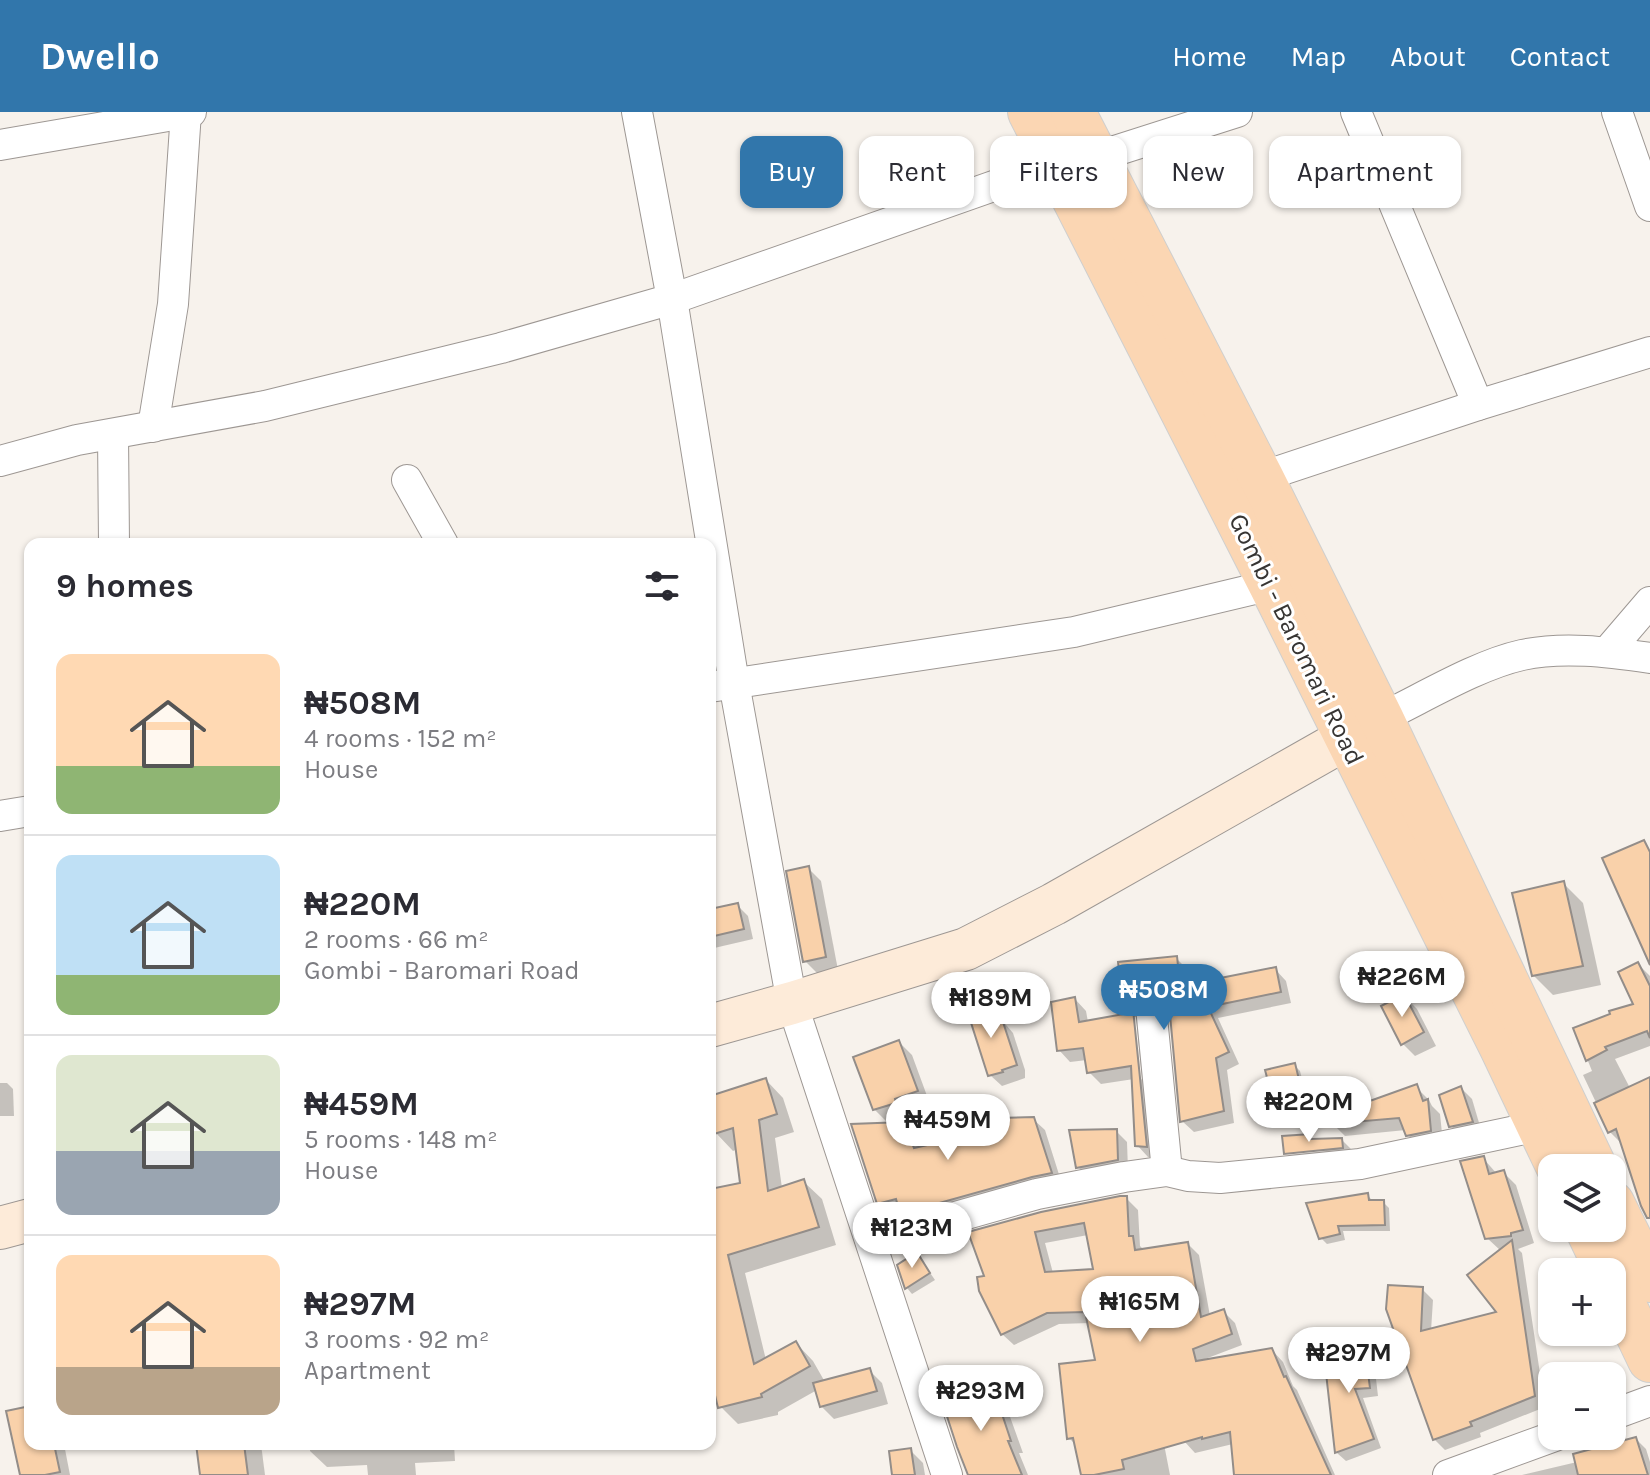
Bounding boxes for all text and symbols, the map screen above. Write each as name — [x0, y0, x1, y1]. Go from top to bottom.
text: Dwello — [40, 34, 160, 79]
text: Home — [1172, 40, 1247, 73]
text: Map — [1291, 40, 1346, 73]
text: About — [1390, 40, 1466, 73]
text: Contact — [1510, 40, 1610, 73]
chip: Buy — [740, 136, 843, 208]
chip: Rent — [859, 136, 974, 208]
chip: Filters — [990, 136, 1127, 208]
chip: New — [1143, 136, 1253, 208]
chip: Apartment — [1269, 136, 1461, 208]
street label: Gombi - Baromari Road — [1222, 509, 1371, 770]
icon: filters — [640, 564, 684, 608]
text: 9 homes — [56, 566, 194, 606]
text: ₦508M — [304, 683, 422, 723]
icon: home — [120, 686, 216, 782]
text: 4 rooms · 152 m² — [304, 723, 497, 754]
text: House — [304, 754, 378, 785]
text: ₦220M — [304, 884, 421, 924]
icon: home — [120, 887, 216, 983]
text: 2 rooms · 66 m² — [304, 924, 489, 955]
pin: ₦226M — [1346, 951, 1458, 1019]
text: Gombi - Baromari Road — [304, 955, 580, 986]
text: ₦226M — [1358, 961, 1446, 992]
pin: ₦508M — [1108, 964, 1220, 1032]
pin: ₦189M — [935, 972, 1047, 1040]
text: ₦508M — [1119, 974, 1209, 1005]
text: ₦189M — [949, 982, 1033, 1013]
pin: ₦220M — [1253, 1076, 1365, 1144]
text: ₦459M — [304, 1084, 419, 1124]
text: ₦220M — [1264, 1086, 1354, 1117]
icon: home — [120, 1087, 216, 1183]
pin: ₦459M — [892, 1094, 1004, 1162]
text: ₦459M — [904, 1104, 992, 1135]
text: 5 rooms · 148 m² — [304, 1124, 498, 1155]
map controls — [1538, 1154, 1626, 1450]
button: layers — [1538, 1154, 1626, 1242]
text: House — [304, 1155, 378, 1186]
pin: ₦123M — [856, 1202, 968, 1270]
text: ₦123M — [871, 1212, 953, 1243]
button: + — [1538, 1258, 1626, 1346]
pin: ₦165M — [1084, 1276, 1196, 1344]
text: ₦297M — [304, 1284, 417, 1324]
text: ₦165M — [1099, 1286, 1181, 1317]
icon: home — [120, 1287, 216, 1383]
text: 3 rooms · 92 m² — [304, 1324, 489, 1355]
pin: ₦297M — [1293, 1327, 1405, 1395]
text: ₦297M — [1306, 1337, 1392, 1368]
text: Apartment — [304, 1355, 431, 1386]
button: − — [1538, 1362, 1626, 1450]
pin: ₦293M — [925, 1365, 1037, 1433]
text: ₦293M — [936, 1375, 1026, 1406]

